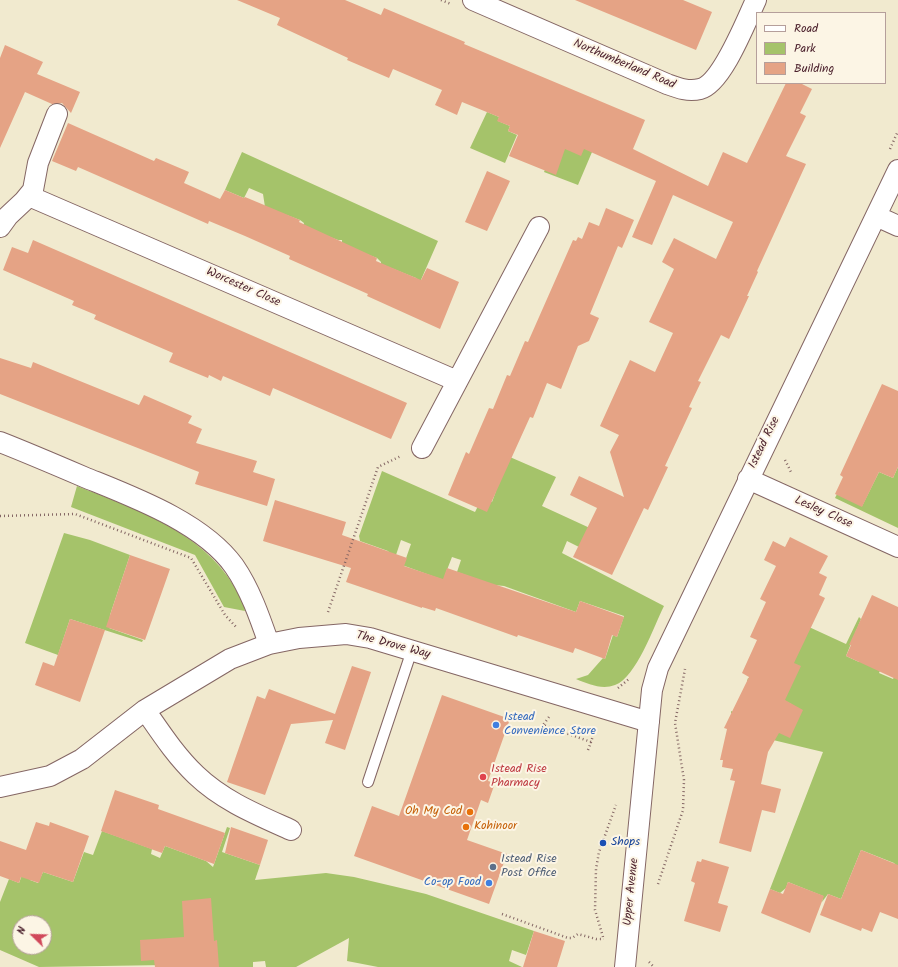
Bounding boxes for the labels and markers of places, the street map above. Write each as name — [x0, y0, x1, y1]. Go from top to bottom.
place label: Istead Convenience Store — [504, 711, 596, 739]
marker: Istead Convenience Store — [491, 720, 501, 730]
place label: Istead Rise Pharmacy — [491, 763, 547, 791]
marker: Istead Rise Pharmacy — [478, 772, 488, 782]
place label: Oh My Cod — [405, 805, 462, 819]
marker: Oh My Cod — [465, 807, 475, 817]
place label: Kohinoor — [474, 820, 517, 834]
marker: Kohinoor — [461, 822, 471, 832]
place label: Shops — [611, 836, 640, 850]
marker: Shops — [598, 838, 608, 848]
place label: Istead Rise Post Office — [501, 853, 557, 881]
marker: Istead Rise Post Office — [488, 862, 498, 872]
place label: Co-op Food — [424, 876, 481, 890]
marker: Co-op Food — [484, 878, 494, 888]

